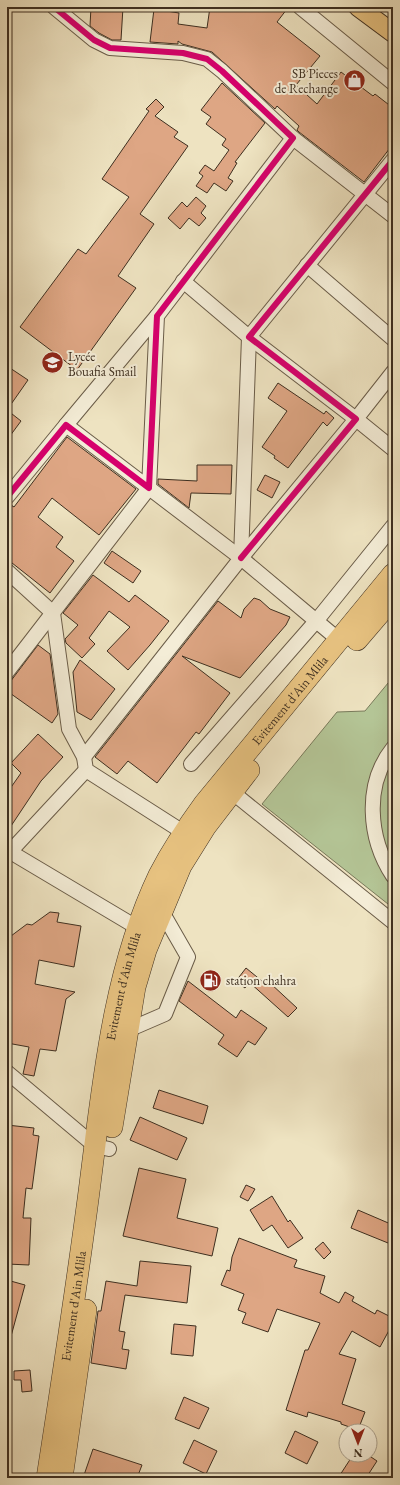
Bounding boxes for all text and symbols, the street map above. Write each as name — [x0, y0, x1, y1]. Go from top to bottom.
place label: SB Pieces de Rechange — [275, 65, 338, 97]
shop icon: SB Pieces de Rechange — [341, 67, 367, 93]
place label: Lycée Bouafia Smail — [68, 348, 136, 380]
school or university icon: Lycée Bouafia Smail — [40, 350, 66, 376]
street label: Evitement d'Ain Mlila — [248, 651, 332, 748]
street label: Evitement d'Ain Mlila — [102, 929, 144, 1042]
fuel station icon: station chahra — [197, 967, 223, 993]
place label: station chahra — [226, 972, 297, 989]
street label: Evitement d'Ain Mlila — [57, 1249, 90, 1362]
north arrow — [338, 1423, 378, 1463]
text: N — [353, 1446, 362, 1460]

